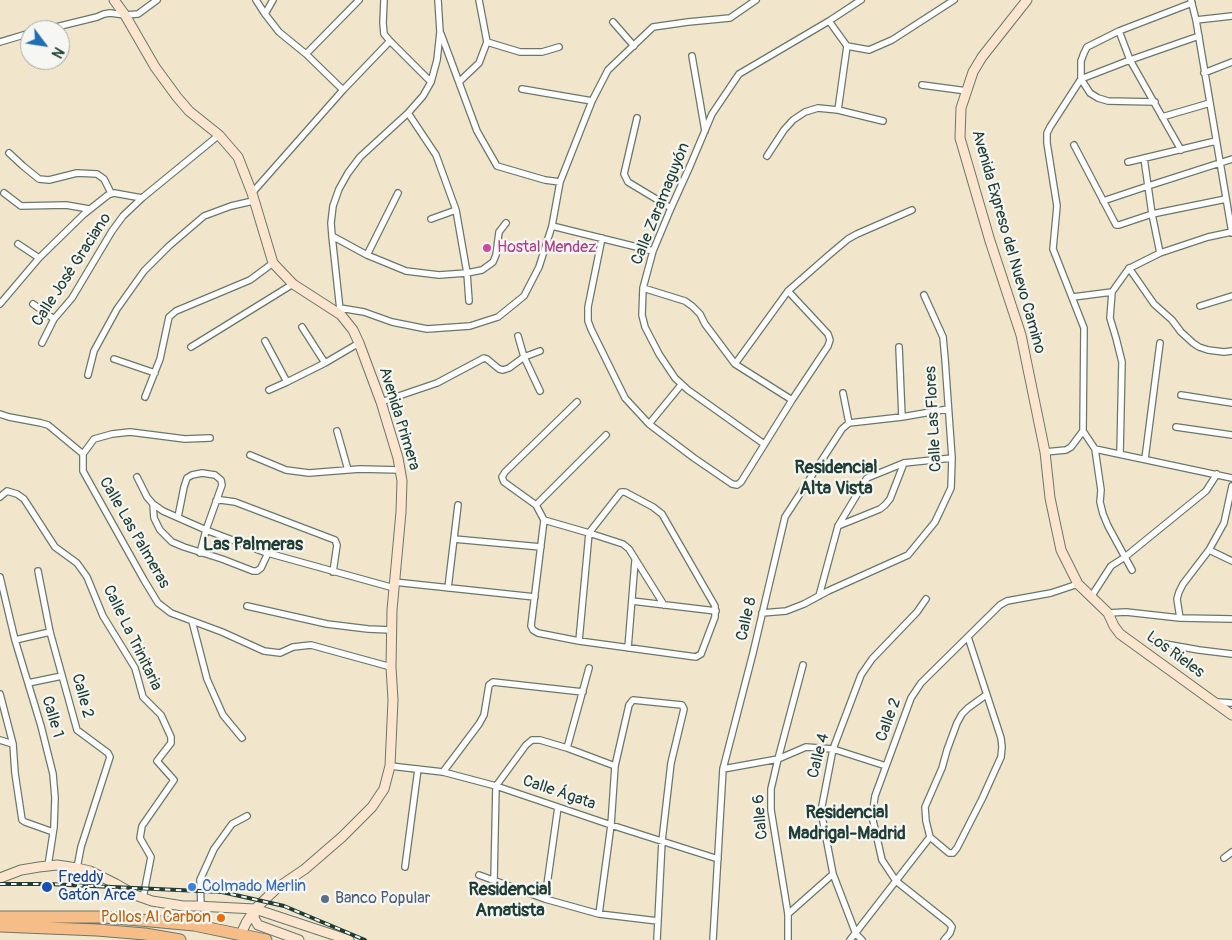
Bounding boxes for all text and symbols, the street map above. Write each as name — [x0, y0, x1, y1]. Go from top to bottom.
north arrow — [20, 20, 70, 70]
text: N — [48, 44, 67, 61]
street label: Avenida Expreso del Nuevo Camino — [967, 128, 1049, 356]
street label: Calle Zaramaguyón — [628, 140, 694, 268]
street label: Calle José Graciano — [28, 210, 116, 330]
place label: Hostal Mendez — [497, 238, 596, 258]
marker: Hostal Mendez — [481, 242, 493, 254]
street label: Avenida Primera — [374, 365, 424, 473]
street label: Calle Las Flores — [922, 366, 946, 472]
district label: Residencial Alta Vista — [794, 457, 878, 499]
street label: Calle Las Palmeras — [94, 474, 174, 592]
district label: Las Palmeras — [203, 534, 303, 556]
street label: Calle La Trinitaria — [98, 582, 166, 694]
street label: Calle 8 — [733, 595, 761, 643]
street label: Los Rieles — [1142, 628, 1208, 682]
street label: Calle 2 — [67, 672, 97, 720]
street label: Calle 1 — [37, 694, 67, 740]
street label: Calle 2 — [872, 695, 906, 745]
street label: Calle 4 — [804, 732, 834, 780]
street label: Calle Ágata — [520, 772, 598, 814]
street label: Calle 6 — [749, 793, 773, 841]
district label: Residencial Madrigal-Madrid — [788, 802, 906, 844]
place label: Freddy Gatón Arce — [58, 868, 135, 906]
place label: Colmado Merlin — [202, 877, 306, 897]
district label: Residencial Amatista — [468, 879, 552, 922]
marker: Freddy Gatón Arce — [40, 880, 54, 894]
marker: Colmado Merlin — [186, 881, 198, 893]
place label: Banco Popular — [335, 889, 430, 909]
marker: Banco Popular — [319, 893, 331, 905]
place label: Pollos Al Carbon — [101, 908, 211, 928]
marker: Pollos Al Carbon — [215, 912, 227, 924]

